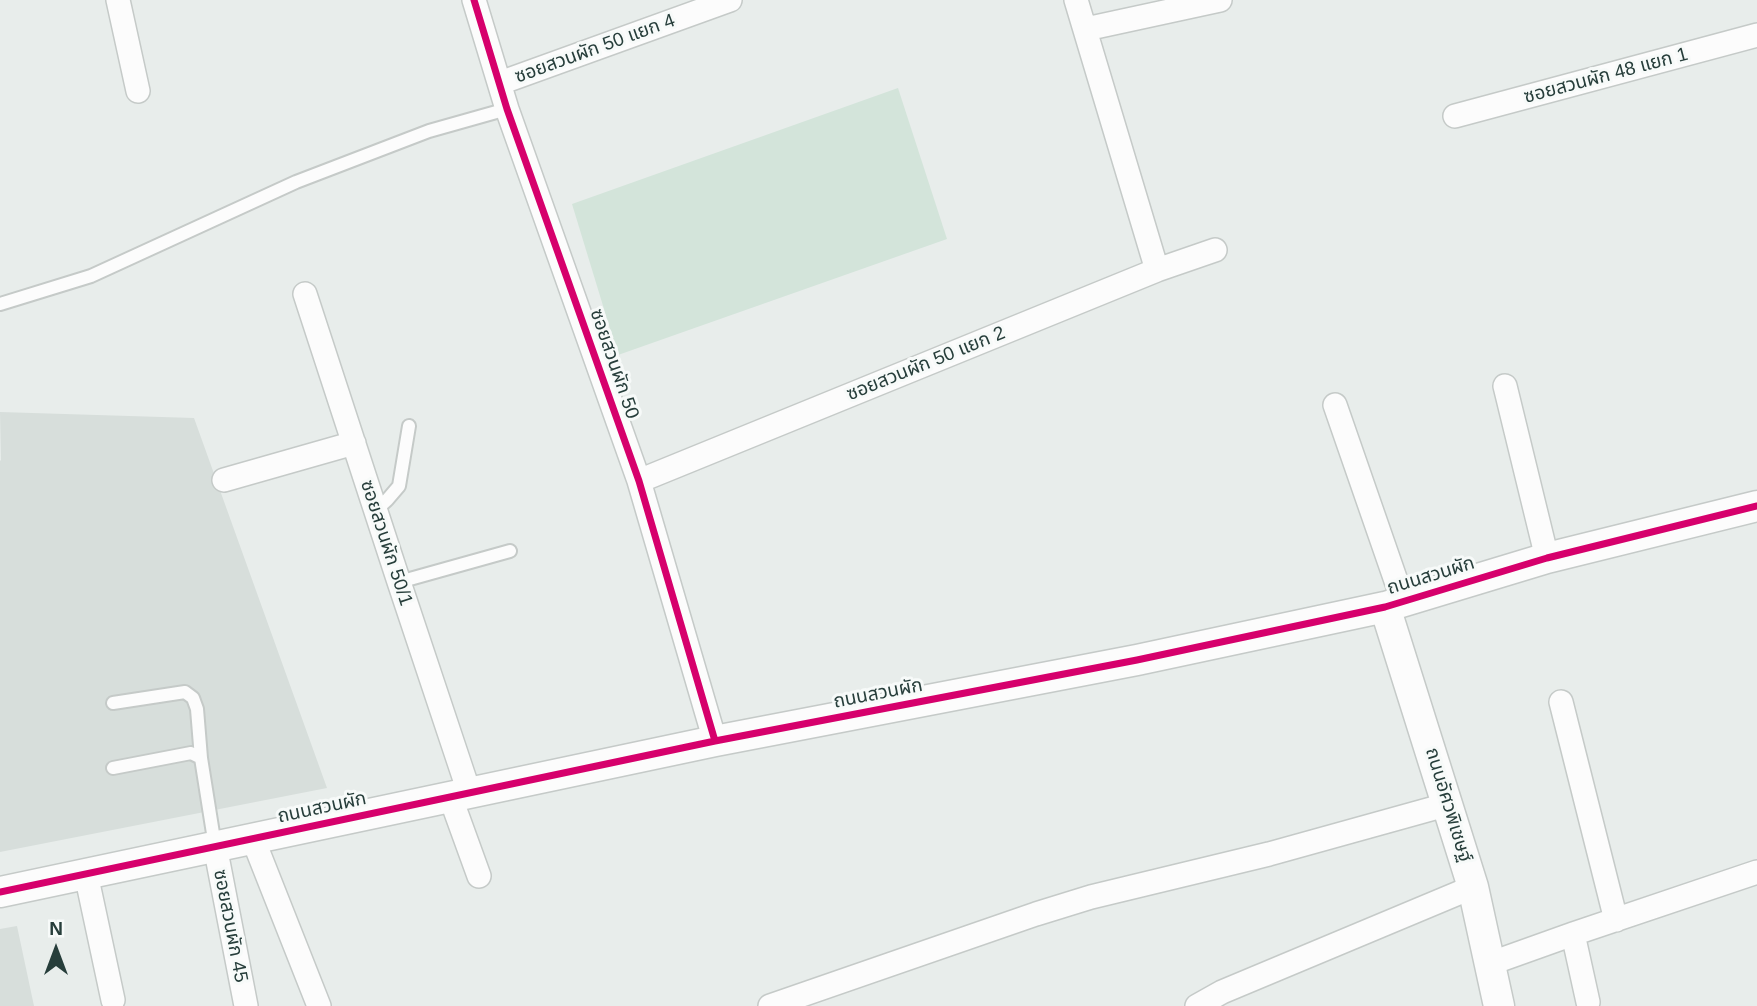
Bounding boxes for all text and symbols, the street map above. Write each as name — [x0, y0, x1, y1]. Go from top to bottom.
street label: ซอยสวนผัก 50 แยก 4 — [512, 9, 678, 89]
street label: ซอยสวนผัก 48 แยก 1 — [1522, 43, 1690, 109]
street label: ซอยสวนผัก 50 — [585, 306, 643, 422]
street label: ซอยสวนผัก 50 แยก 2 — [843, 322, 1009, 406]
street label: ซอยสวนผัก 50/1 — [355, 477, 417, 609]
street label: ถนนสวนผัก — [1384, 552, 1478, 600]
street label: ถนนสวนผัก — [832, 674, 924, 714]
street label: ถนนอัศวพิเชษฐ์ — [1420, 745, 1476, 865]
street label: ถนนสวนผัก — [275, 787, 369, 829]
street label: ซอยสวนผัก 45 — [208, 868, 252, 984]
north arrow — [21, 915, 91, 985]
text: N — [49, 918, 63, 939]

